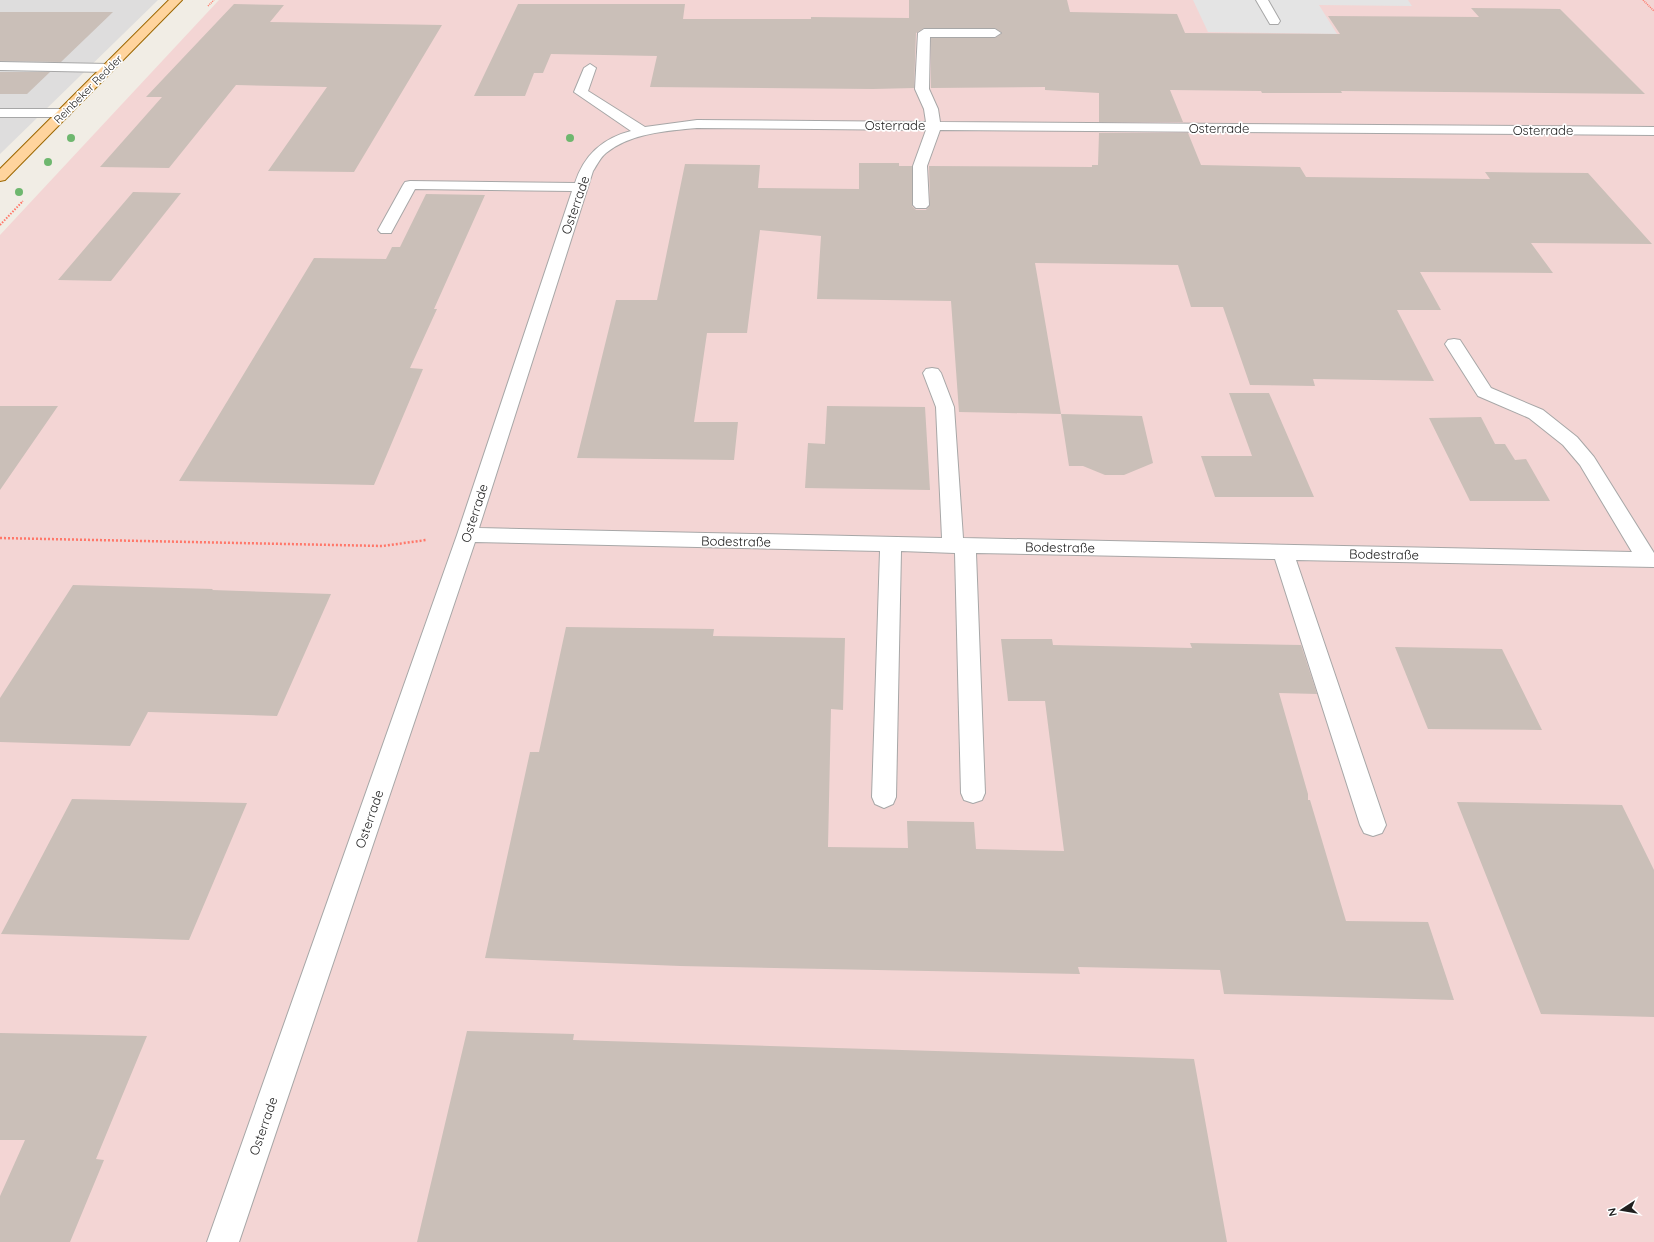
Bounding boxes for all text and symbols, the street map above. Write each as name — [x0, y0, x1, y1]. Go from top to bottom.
street label: Reinbeker Redder — [51, 51, 126, 126]
street label: Osterrade — [865, 117, 925, 133]
street label: Osterrade — [1189, 120, 1249, 136]
street label: Osterrade — [1513, 122, 1573, 138]
street label: Osterrade — [558, 174, 592, 236]
street label: Osterrade — [457, 482, 491, 544]
street label: Bodestraße — [701, 532, 771, 550]
street label: Bodestraße — [1025, 538, 1095, 556]
street label: Bodestraße — [1349, 545, 1419, 563]
street label: Osterrade — [352, 788, 386, 850]
street label: Osterrade — [246, 1095, 280, 1157]
north arrow — [1602, 1190, 1642, 1230]
text: N — [1605, 1207, 1620, 1217]

